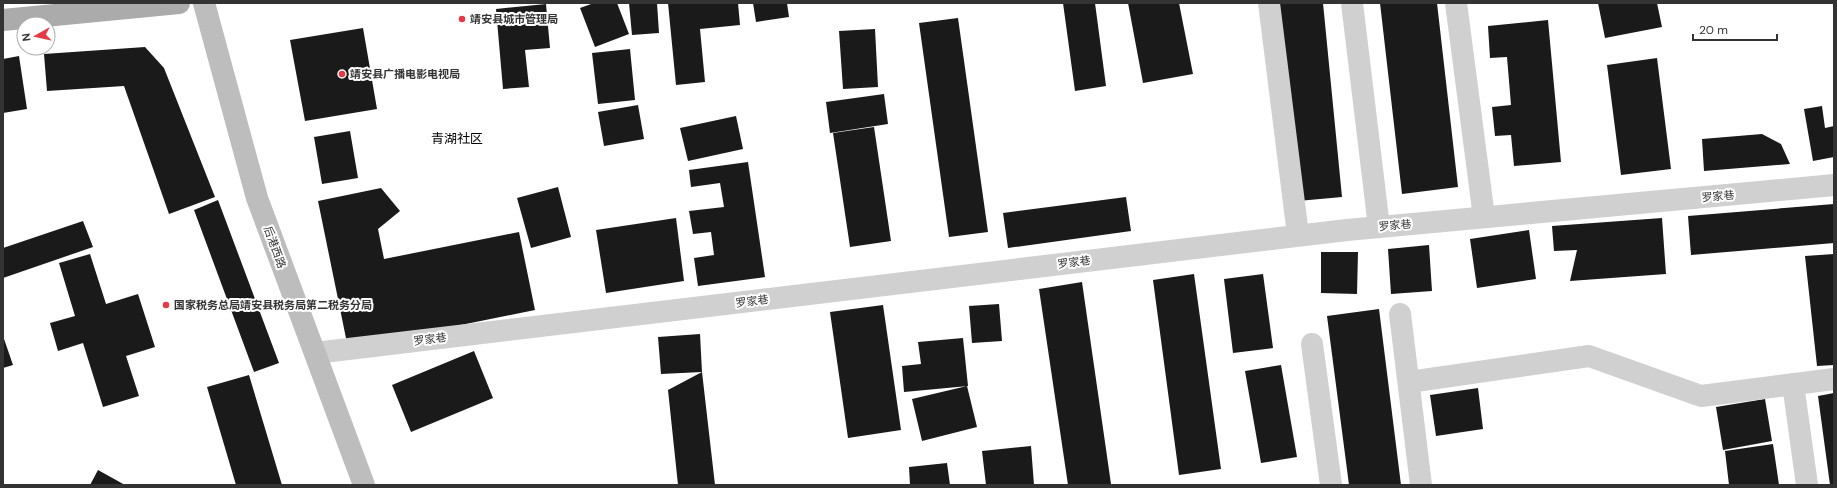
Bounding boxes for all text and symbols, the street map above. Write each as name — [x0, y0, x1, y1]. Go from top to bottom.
place label: 靖安县城市管理局 — [470, 12, 558, 26]
marker: 靖安县城市管理局 — [457, 14, 467, 24]
north arrow — [16, 16, 56, 56]
scale bar — [1693, 16, 1777, 42]
text: 20 m — [1699, 22, 1728, 38]
text: N — [19, 32, 34, 42]
place label: 靖安县广播电影电视局 — [350, 67, 460, 81]
marker: 靖安县广播电影电视局 — [337, 69, 347, 79]
district label: 青湖社区 — [431, 130, 483, 147]
street label: 罗家巷 — [1701, 188, 1735, 204]
street label: 罗家巷 — [1378, 217, 1412, 233]
street label: 后港西路 — [261, 224, 289, 270]
street label: 罗家巷 — [1057, 253, 1091, 271]
street label: 罗家巷 — [735, 292, 769, 310]
place label: 国家税务总局靖安县税务局第二税务分局 — [174, 298, 372, 312]
marker: 国家税务总局靖安县税务局第二税务分局 — [161, 300, 171, 310]
street label: 罗家巷 — [413, 330, 447, 348]

